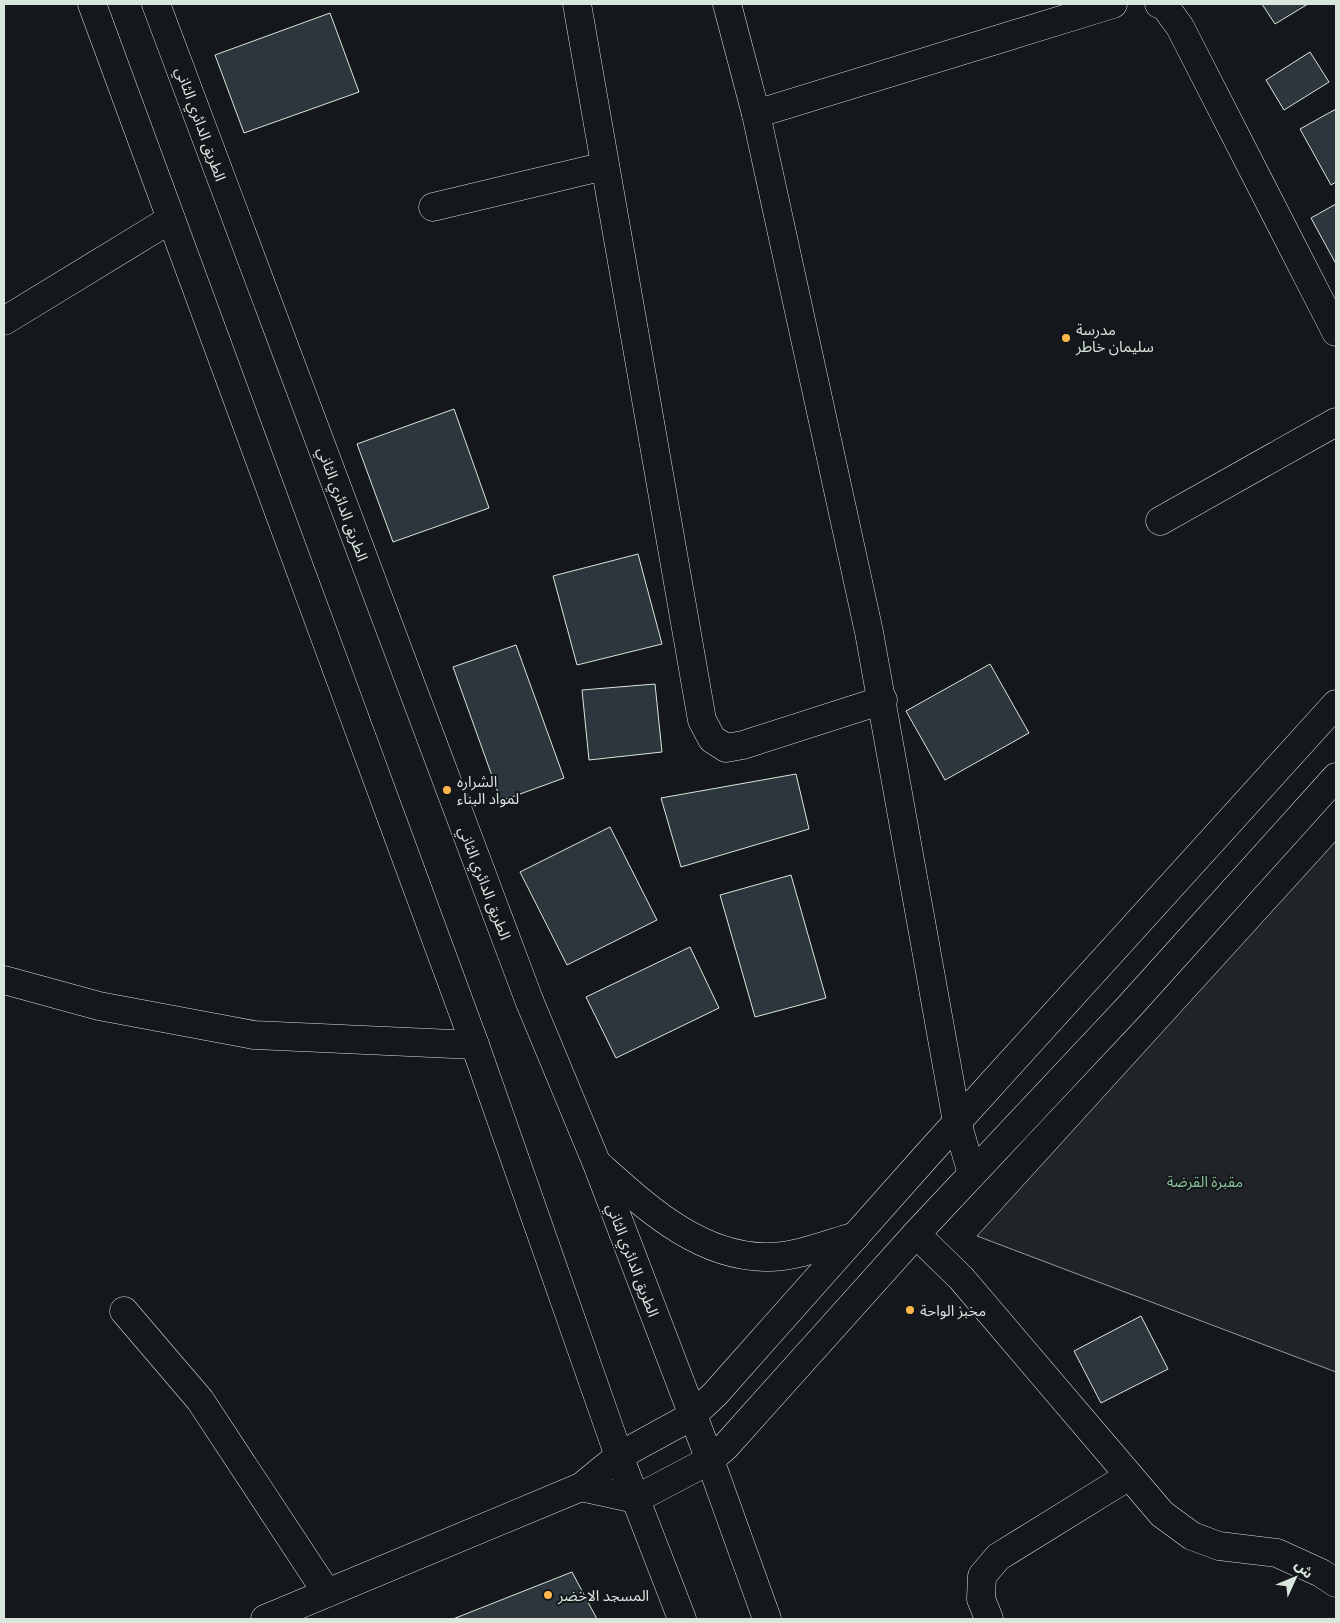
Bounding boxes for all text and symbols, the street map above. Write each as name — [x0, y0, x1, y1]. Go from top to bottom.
street label: الطريق الدائري الثاني — [169, 64, 231, 184]
place label: مدرسة سليمان خاطر — [1075, 319, 1154, 357]
marker: مدرسة سليمان خاطر — [1060, 332, 1072, 344]
street label: الطريق الدائري الثاني — [311, 444, 373, 564]
place label: الشراره لمواد البناء — [457, 771, 519, 809]
marker: الشراره لمواد البناء — [441, 784, 453, 796]
street label: الطريق الدائري الثاني — [452, 823, 516, 943]
park label: مقبرة القرضة — [1167, 1171, 1243, 1192]
street label: الطريق الدائري الثاني — [600, 1200, 664, 1320]
place label: مخبز الواحة — [920, 1300, 986, 1321]
marker: مخبز الواحة — [904, 1304, 916, 1316]
north arrow — [1270, 1553, 1320, 1603]
text: ش — [1291, 1556, 1317, 1582]
place label: المسجد الاخضر — [557, 1585, 649, 1606]
marker: المسجد الاخضر — [542, 1589, 554, 1601]

